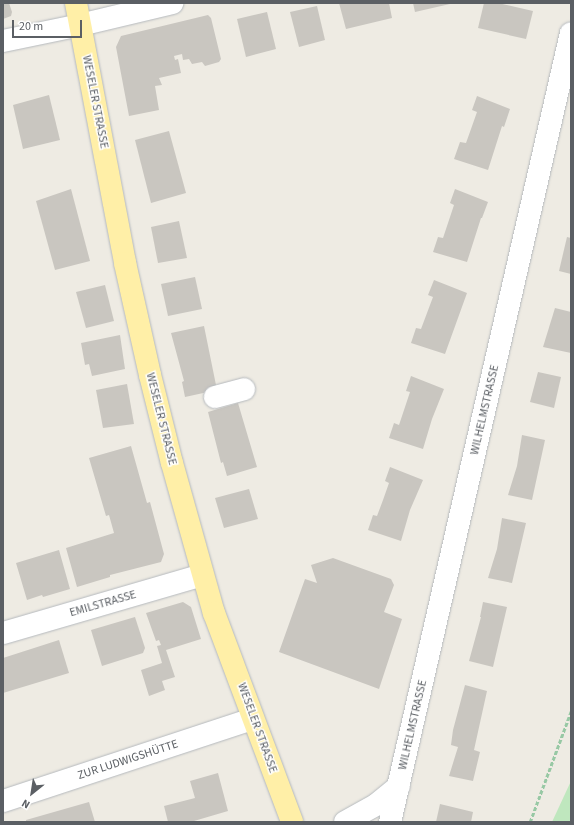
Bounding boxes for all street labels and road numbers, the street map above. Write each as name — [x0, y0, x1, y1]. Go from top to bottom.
street label: WESELER STRASSE — [79, 54, 111, 150]
street label: WILHELMSTRASSE — [468, 364, 502, 456]
street label: WESELER STRASSE — [143, 371, 179, 467]
street label: EMILSTRASSE — [68, 588, 138, 620]
street label: WILHELMSTRASSE — [396, 679, 430, 771]
street label: WESELER STRASSE — [234, 681, 280, 775]
street label: ZUR LUDWIGSHÜTTE — [76, 737, 180, 783]

